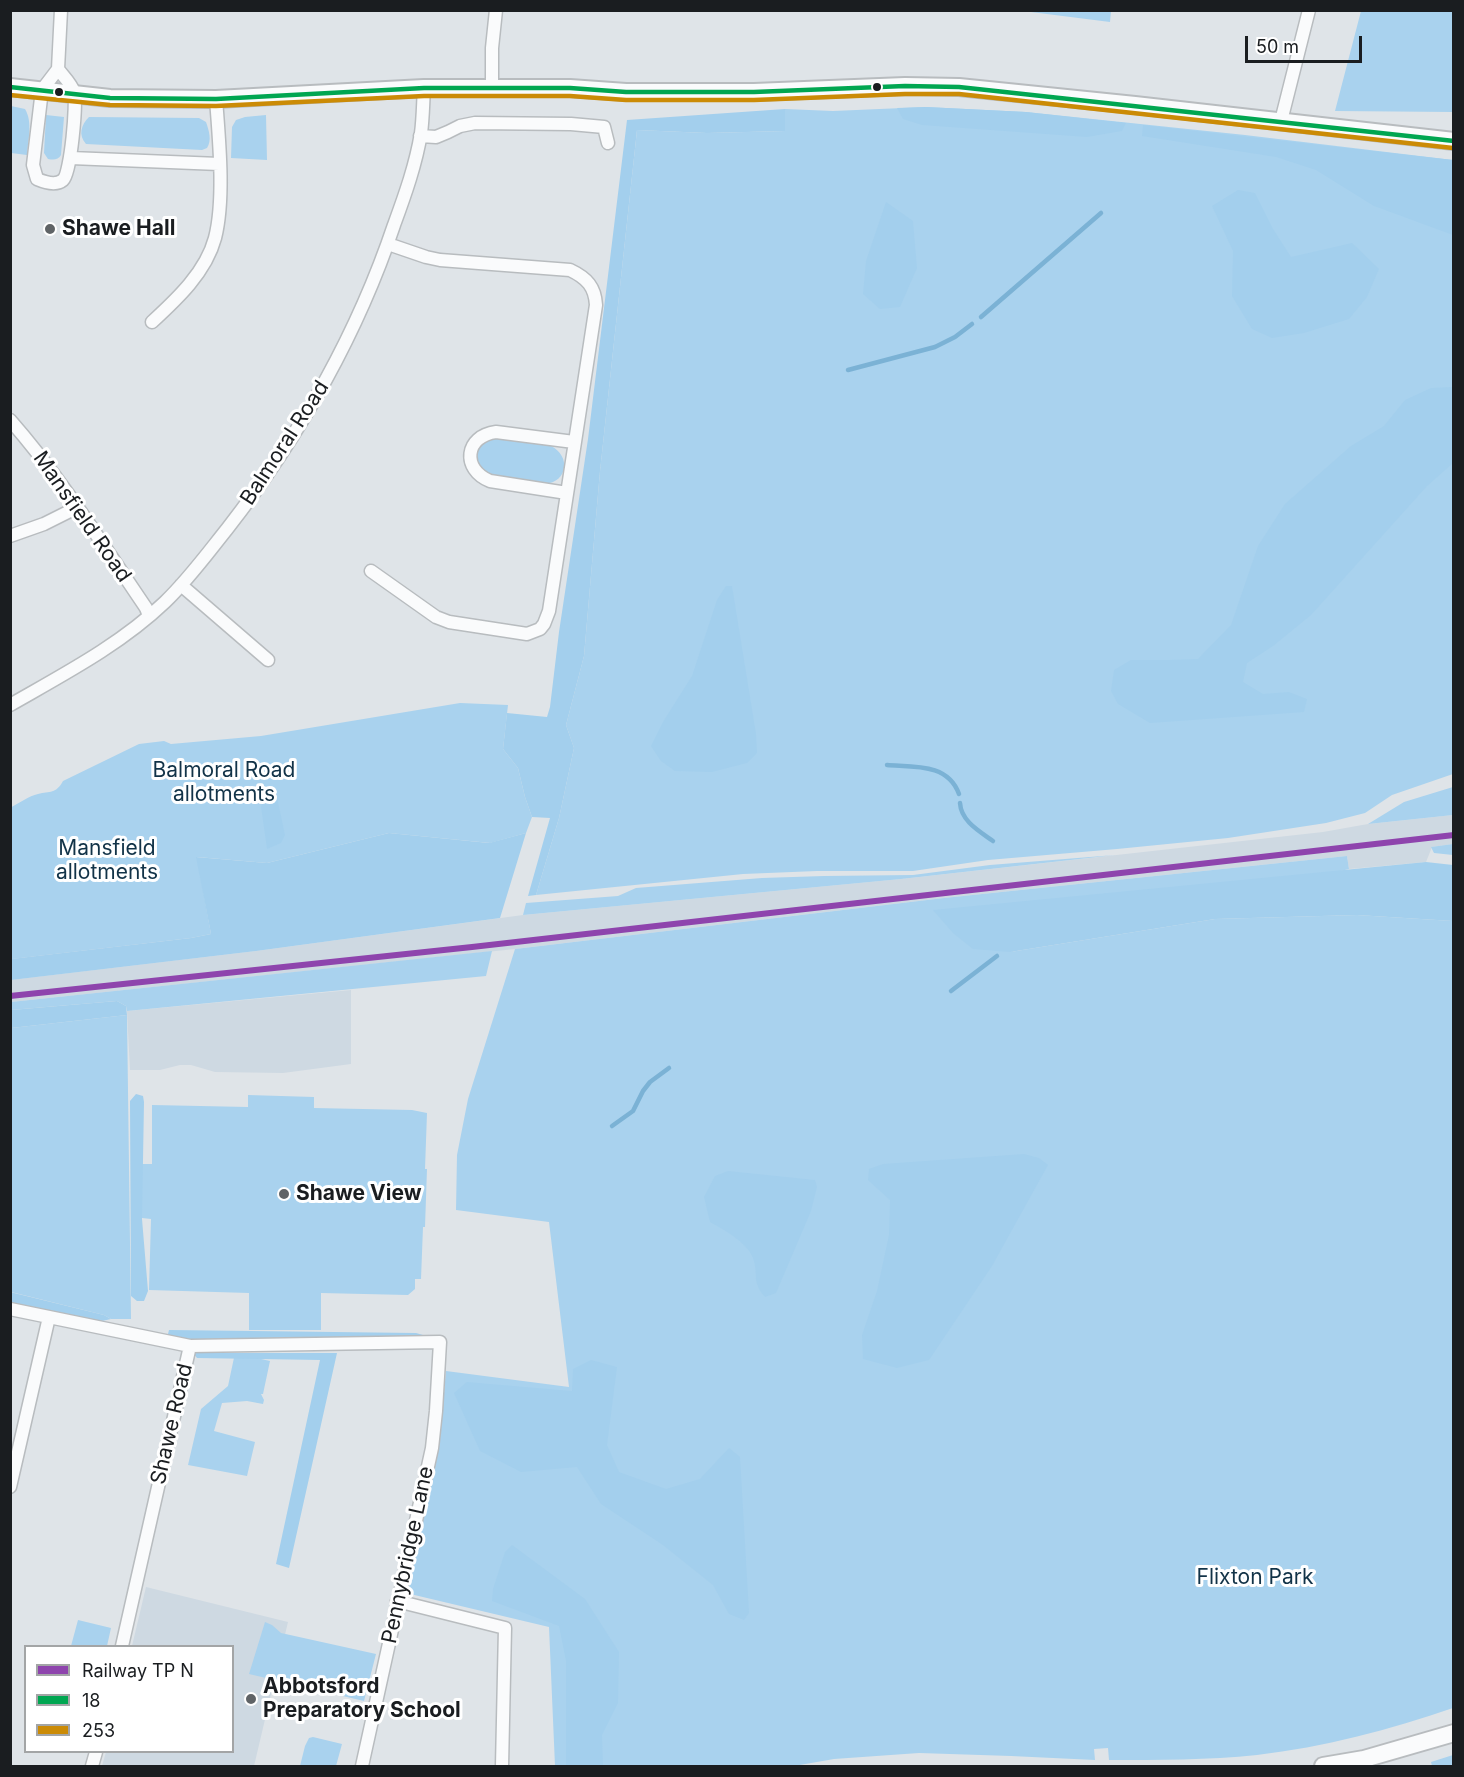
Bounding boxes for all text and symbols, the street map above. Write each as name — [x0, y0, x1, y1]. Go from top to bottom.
scale bar — [1248, 24, 1365, 62]
text: 50 m — [1256, 36, 1299, 57]
unlabelled marker — [871, 81, 883, 93]
unlabelled marker — [53, 86, 65, 98]
place label: Shawe Hall — [62, 216, 175, 242]
marker: Shawe Hall — [43, 222, 57, 236]
street label: Balmoral Road — [236, 376, 334, 510]
street label: Mansfield Road — [28, 447, 136, 587]
park label: Balmoral Road allotments — [153, 758, 295, 808]
park label: Mansfield allotments — [56, 836, 158, 886]
place label: Shawe View — [296, 1181, 422, 1207]
marker: Shawe View — [277, 1187, 291, 1201]
street label: Shawe Road — [146, 1361, 198, 1487]
street label: Pennybridge Lane — [377, 1464, 439, 1646]
park label: Flixton Park — [1197, 1565, 1313, 1591]
legend — [24, 1645, 234, 1753]
text: Railway TP N — [82, 1660, 194, 1681]
place label: Abbotsford Preparatory School — [263, 1674, 461, 1724]
text: 18 — [82, 1690, 100, 1711]
marker: Abbotsford Preparatory School — [244, 1692, 258, 1706]
text: 253 — [82, 1720, 115, 1741]

